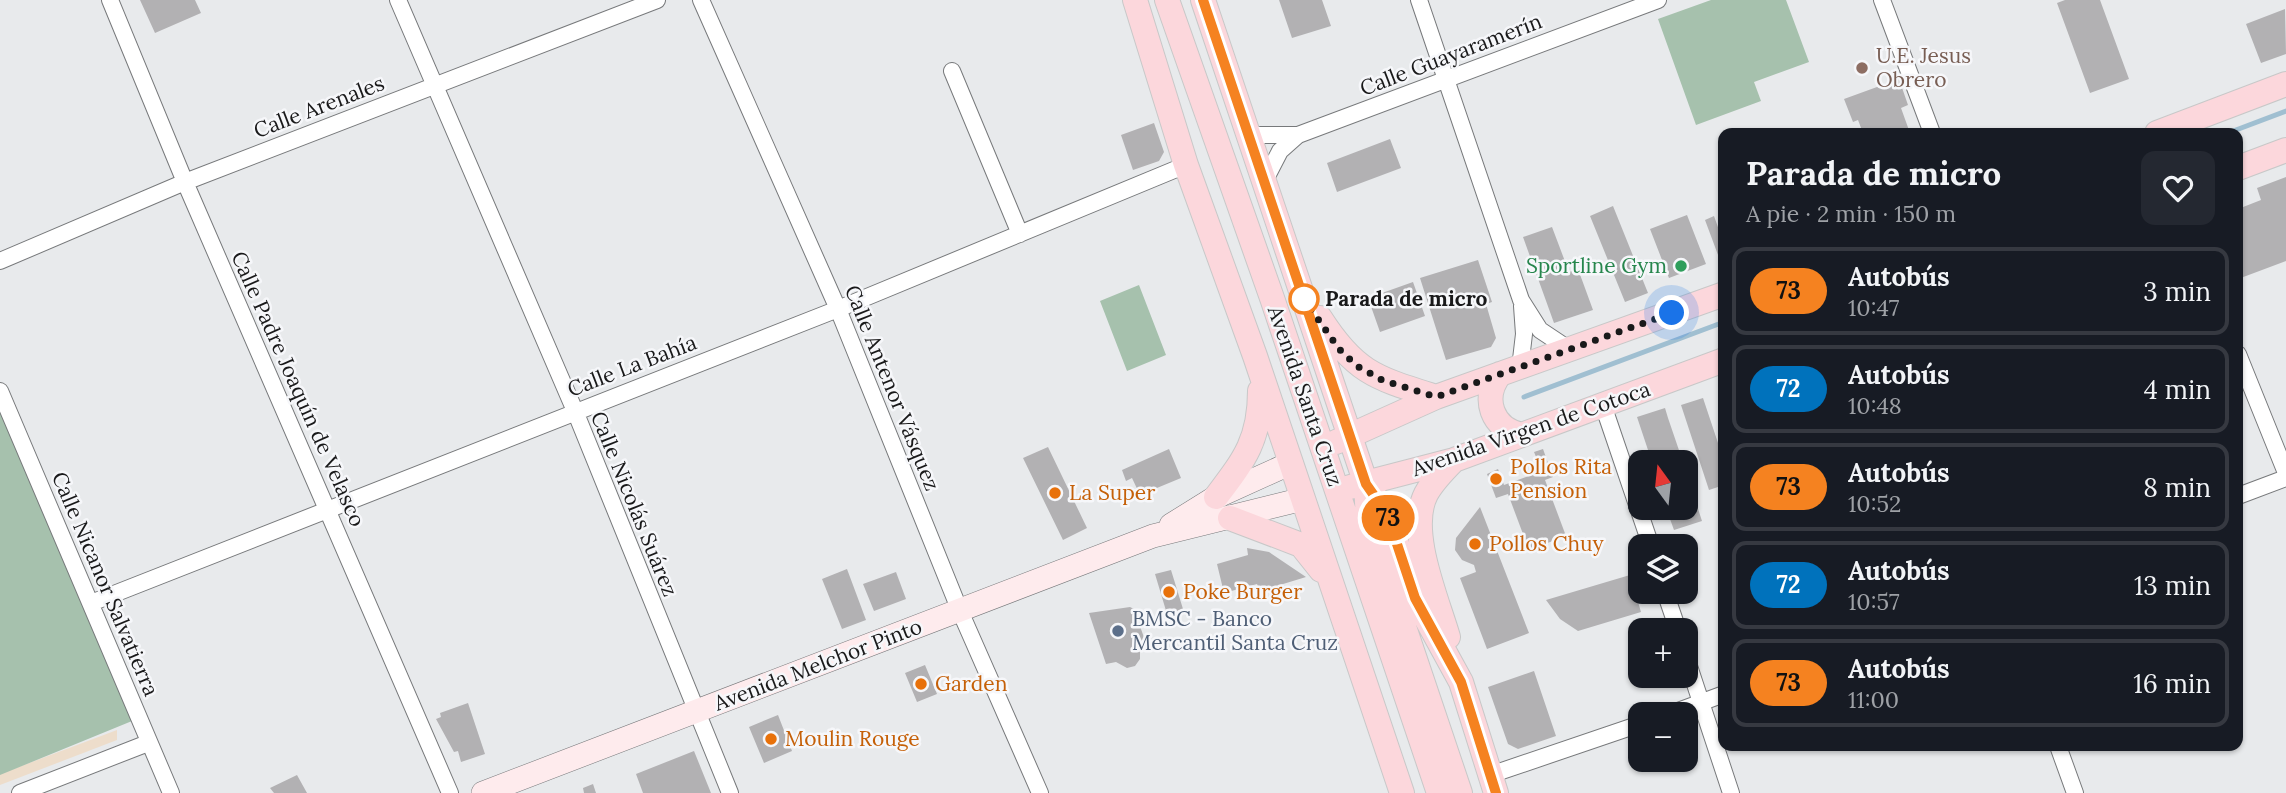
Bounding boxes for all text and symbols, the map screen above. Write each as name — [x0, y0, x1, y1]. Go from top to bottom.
street label: Calle Guayaramerín — [1356, 7, 1546, 102]
place label: U.E. Jesus Obrero — [1876, 42, 1971, 93]
marker: U.E. Jesus Obrero — [1854, 60, 1870, 76]
street label: Calle Arenales — [250, 69, 388, 144]
button: heart — [2141, 151, 2215, 225]
text: Parada de micro — [1746, 152, 2001, 194]
text: A pie · 2 min · 150 m — [1746, 199, 1956, 228]
street label: Calle Padre Joaquín de Velasco — [225, 247, 372, 531]
place label: Sportline Gym — [1526, 252, 1667, 279]
marker: Sportline Gym — [1673, 258, 1689, 274]
text: Autobús — [1848, 260, 1950, 293]
text: 73 — [1776, 275, 1801, 306]
text: 3 min — [2143, 275, 2211, 308]
street label: Calle Antenor Vásquez — [839, 281, 946, 494]
marker: Parada de micro — [1289, 284, 1319, 314]
place label: Parada de micro — [1325, 285, 1488, 312]
text: 10:47 — [1848, 293, 1899, 322]
your location — [1654, 295, 1689, 330]
street label: Avenida Santa Cruz — [1262, 301, 1349, 490]
street label: Calle La Bahía — [563, 329, 700, 403]
text: Autobús — [1848, 358, 1950, 391]
text: 72 — [1776, 373, 1801, 404]
text: 4 min — [2144, 373, 2211, 406]
street label: Avenida Virgen de Cotoca — [1407, 375, 1654, 482]
text: 10:48 — [1848, 391, 1902, 420]
street label: Calle Nicolás Suárez — [585, 407, 684, 600]
north arrow — [1628, 450, 1698, 520]
map controls — [1628, 450, 1698, 772]
place label: Pollos Rita Pension — [1510, 453, 1612, 504]
text: Autobús — [1848, 456, 1950, 489]
street label: Calle Nicanor Salvatierra — [46, 468, 165, 700]
marker: Pollos Rita Pension — [1488, 471, 1504, 487]
text: 73 — [1776, 471, 1801, 502]
text: 8 min — [2143, 471, 2211, 504]
place label: La Super — [1069, 479, 1155, 506]
marker: La Super — [1047, 485, 1063, 501]
text: 10:52 — [1848, 489, 1901, 518]
line badge: 73 — [1356, 495, 1420, 541]
text: 73 — [1376, 502, 1400, 533]
place label: Pollos Chuy — [1489, 530, 1604, 557]
button: layers — [1628, 534, 1698, 604]
marker: Pollos Chuy — [1467, 536, 1483, 552]
text: Autobús — [1848, 554, 1950, 587]
text: 72 — [1776, 569, 1801, 600]
text: 13 min — [2134, 569, 2211, 602]
place label: Poke Burger — [1183, 578, 1302, 605]
marker: Poke Burger — [1161, 584, 1177, 600]
text: 10:57 — [1848, 587, 1900, 616]
place label: BMSC - Banco Mercantil Santa Cruz — [1132, 605, 1338, 656]
street label: Avenida Melchor Pinto — [709, 612, 926, 717]
button: + — [1628, 618, 1698, 688]
marker: BMSC - Banco Mercantil Santa Cruz — [1110, 623, 1126, 639]
text: Autobús — [1848, 652, 1950, 685]
text: 73 — [1776, 667, 1801, 698]
text: 16 min — [2133, 667, 2211, 700]
place label: Garden — [935, 670, 1008, 697]
marker: Garden — [913, 676, 929, 692]
text: 11:00 — [1848, 685, 1899, 714]
button: − — [1628, 702, 1698, 772]
place label: Moulin Rouge — [785, 725, 920, 752]
marker: Moulin Rouge — [763, 731, 779, 747]

